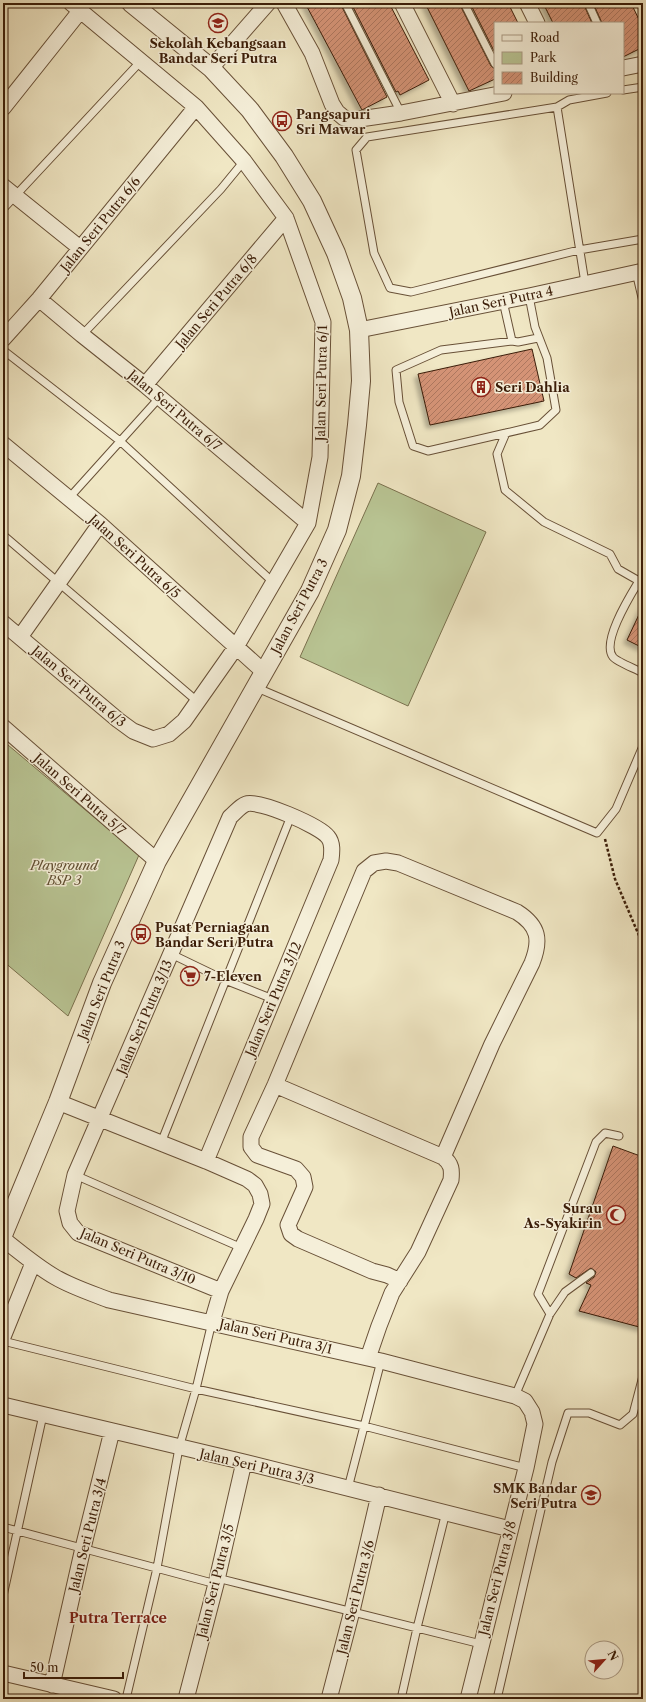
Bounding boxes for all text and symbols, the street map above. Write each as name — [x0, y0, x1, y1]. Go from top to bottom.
school or university icon: Sekolah Kebangsaan Bandar Seri Putra — [207, 12, 229, 34]
legend — [494, 22, 624, 94]
text: Road — [530, 30, 560, 45]
place label: Sekolah Kebangsaan Bandar Seri Putra — [149, 35, 287, 66]
text: Park — [530, 50, 557, 65]
text: Building — [530, 70, 578, 85]
place label: Pangsapuri Sri Mawar — [296, 106, 371, 137]
bus stop icon: Pangsapuri Sri Mawar — [271, 110, 293, 132]
street label: Jalan Seri Putra 6/6 — [55, 173, 144, 276]
street label: Jalan Seri Putra 6/8 — [171, 251, 260, 353]
street label: Jalan Seri Putra 4 — [446, 282, 554, 320]
street label: Jalan Seri Putra 6/1 — [312, 324, 330, 443]
street label: Jalan Seri Putra 6/7 — [123, 365, 225, 454]
building icon: Seri Dahlia — [470, 376, 492, 398]
place label: Seri Dahlia — [495, 379, 570, 395]
street label: Jalan Seri Putra 6/5 — [84, 509, 184, 601]
street label: Jalan Seri Putra 3 — [266, 556, 331, 658]
street label: Jalan Seri Putra 6/3 — [27, 641, 129, 730]
street label: Jalan Seri Putra 5/7 — [29, 748, 130, 839]
park label: Playground BSP 3 — [29, 857, 99, 888]
place label: Pusat Perniagaan Bandar Seri Putra — [155, 919, 274, 950]
bus stop icon: Pusat Perniagaan Bandar Seri Putra — [130, 923, 152, 945]
street label: Jalan Seri Putra 3 — [73, 938, 128, 1044]
street label: Jalan Seri Putra 3/12 — [241, 939, 304, 1061]
street label: Jalan Seri Putra 3/13 — [112, 957, 175, 1078]
supermarket icon: 7-Eleven — [179, 965, 201, 987]
place label: 7-Eleven — [204, 968, 262, 984]
place label: Surau As-Syakirin — [523, 1200, 602, 1231]
mosque icon: Surau As-Syakirin — [605, 1204, 627, 1226]
street label: Jalan Seri Putra 3/10 — [76, 1224, 198, 1288]
street label: Jalan Seri Putra 3/1 — [216, 1315, 335, 1357]
street label: Jalan Seri Putra 3/3 — [196, 1445, 316, 1487]
street label: Jalan Seri Putra 3/4 — [65, 1476, 109, 1596]
place label: SMK Bandar Seri Putra — [493, 1480, 578, 1511]
school or university icon: SMK Bandar Seri Putra — [580, 1484, 602, 1506]
street label: Jalan Seri Putra 3/8 — [475, 1519, 519, 1639]
street label: Jalan Seri Putra 3/5 — [193, 1522, 237, 1642]
street label: Jalan Seri Putra 3/6 — [333, 1538, 377, 1658]
district label: Putra Terrace — [69, 1609, 167, 1627]
north arrow — [584, 1640, 624, 1680]
text: N — [605, 1648, 622, 1663]
scale bar — [24, 1654, 123, 1680]
text: 50 m — [30, 1660, 59, 1675]

